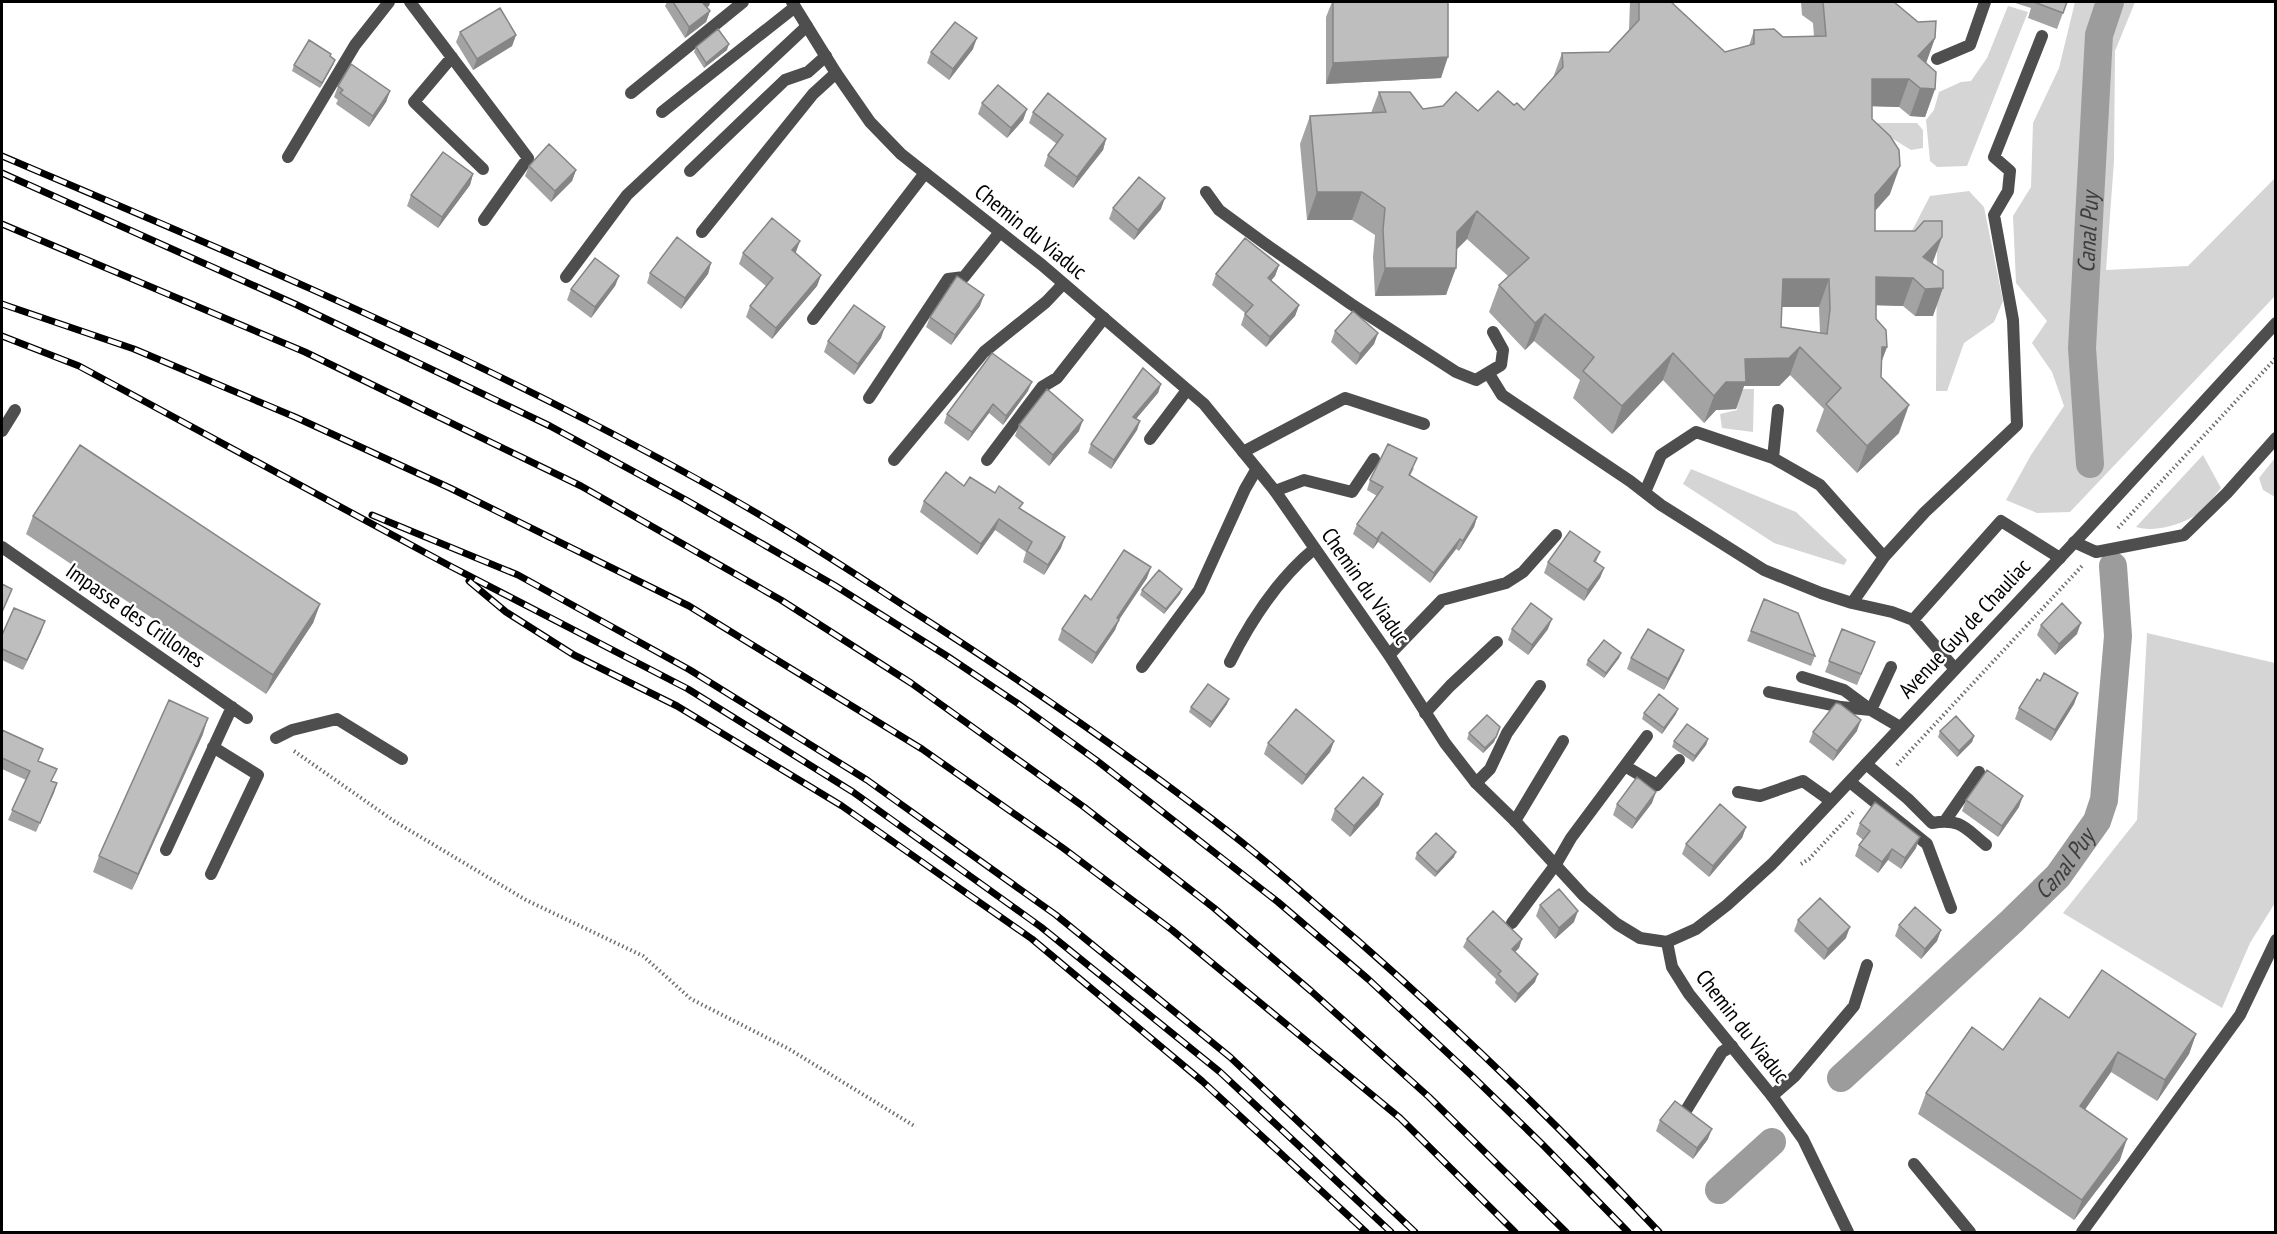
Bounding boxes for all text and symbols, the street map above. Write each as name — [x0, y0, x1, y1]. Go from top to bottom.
street label: Chemin du Viaduc — [969, 177, 1093, 285]
water label: Canal Puy — [2070, 188, 2106, 274]
street label: Chemin du Viaduc — [1315, 522, 1417, 650]
street label: Avenue Guy de Chauliac — [1892, 552, 2036, 704]
street label: Impasse des Crillones — [61, 557, 211, 673]
water label: Canal Puy — [2028, 820, 2103, 906]
street label: Chemin du Viaduc — [1690, 964, 1796, 1088]

